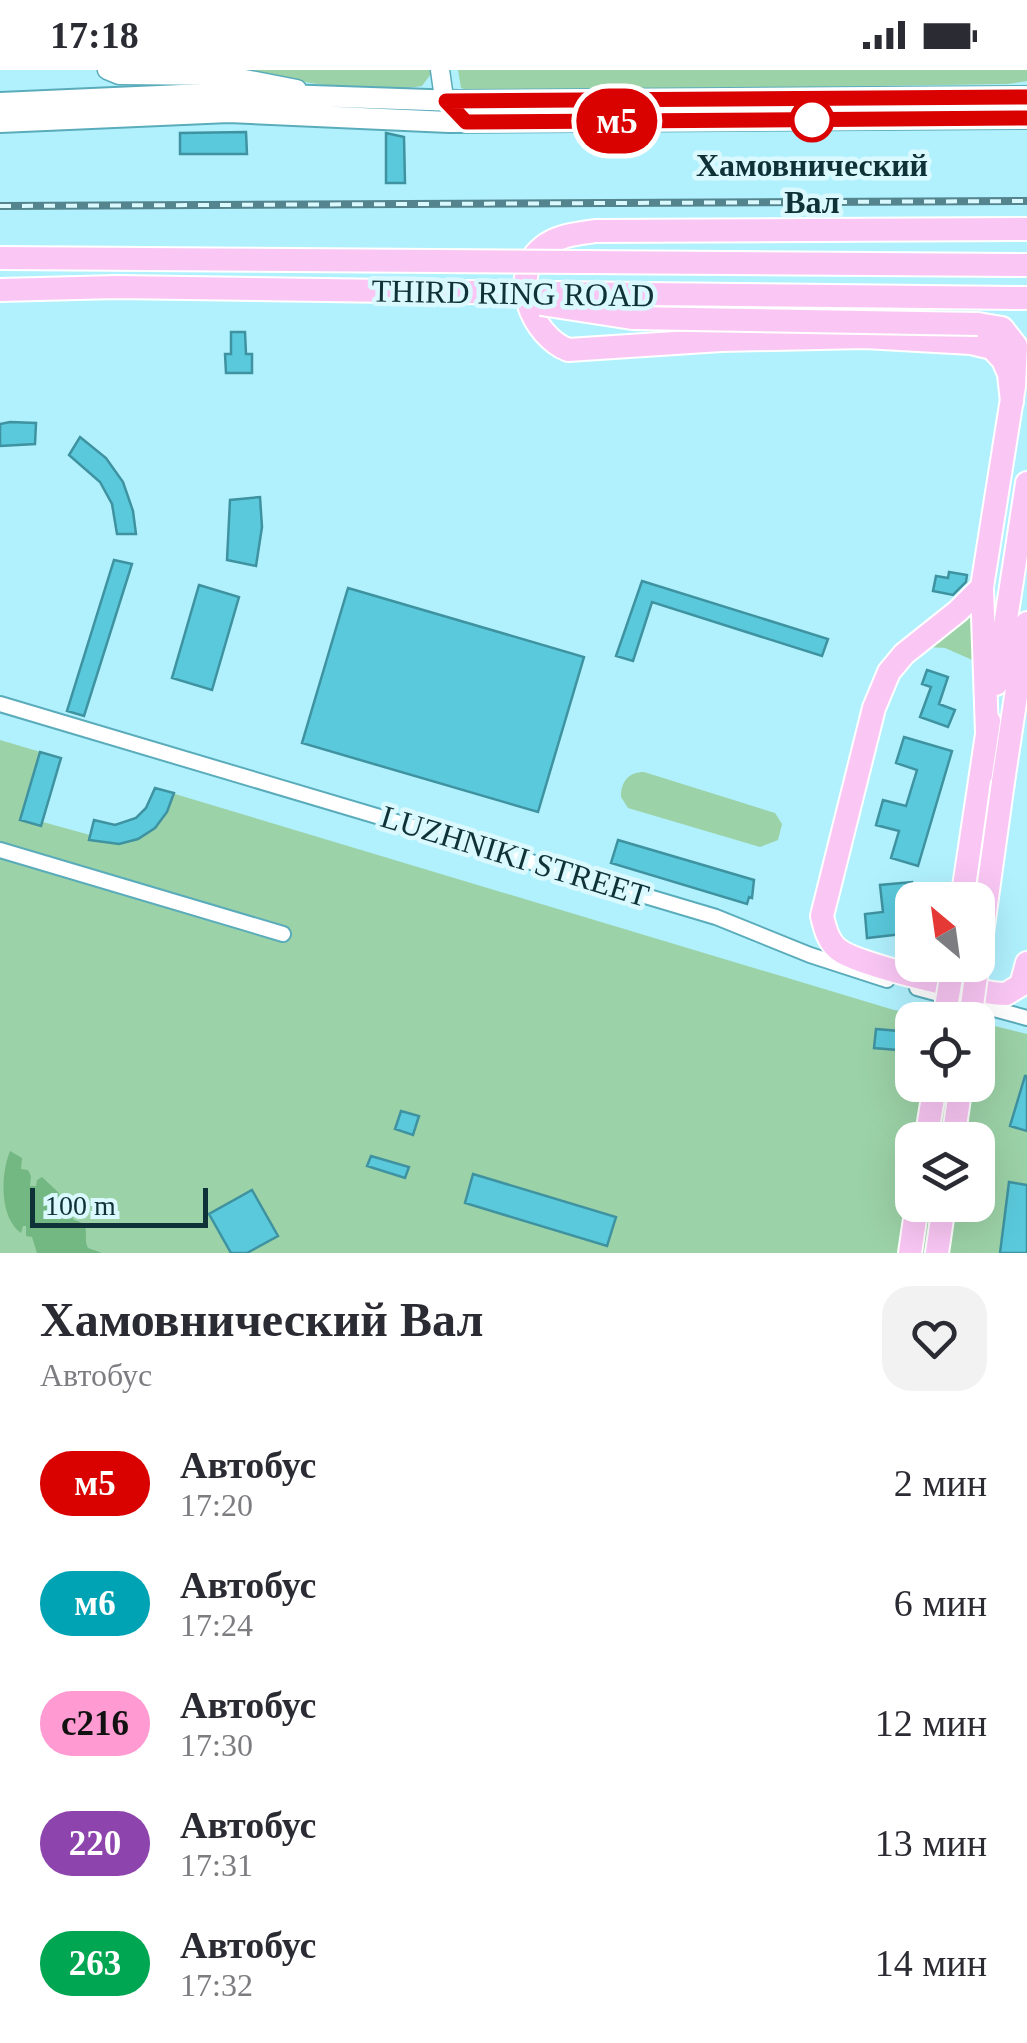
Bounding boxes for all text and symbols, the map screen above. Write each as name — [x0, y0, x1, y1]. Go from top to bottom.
text: 17:18 — [50, 14, 139, 56]
line badge: м5 — [572, 88, 662, 154]
marker: Хамовнический Вал — [791, 99, 833, 141]
text: м5 — [596, 102, 638, 141]
place label: Хамовнический Вал — [696, 147, 928, 220]
street label: THIRD RING ROAD — [371, 273, 655, 313]
street label: LUZHNIKI STREET — [377, 798, 654, 914]
north arrow — [895, 882, 995, 982]
map controls — [895, 882, 995, 1222]
button: locate — [895, 1002, 995, 1102]
button: layers — [895, 1122, 995, 1222]
scale bar — [30, 1183, 208, 1228]
text: 100 m — [45, 1190, 116, 1221]
button: heart — [882, 1286, 987, 1391]
text: Хамовнический Вал — [40, 1293, 483, 1346]
text: Автобус — [40, 1357, 152, 1393]
text: Автобус — [180, 1444, 316, 1486]
text: 2 мин — [894, 1462, 987, 1504]
text: м5 — [74, 1464, 116, 1503]
text: 17:20 — [180, 1487, 253, 1523]
text: Автобус — [180, 1564, 316, 1606]
text: 6 мин — [894, 1582, 987, 1624]
text: м6 — [74, 1584, 116, 1623]
text: 17:24 — [180, 1607, 253, 1643]
text: Автобус — [180, 1684, 316, 1726]
text: 12 мин — [875, 1702, 987, 1744]
text: с216 — [61, 1704, 129, 1743]
text: 17:30 — [180, 1727, 253, 1763]
text: Автобус — [180, 1804, 316, 1846]
text: 13 мин — [875, 1822, 987, 1864]
text: 220 — [69, 1824, 121, 1863]
text: 17:31 — [180, 1847, 253, 1883]
text: Автобус — [180, 1924, 316, 1966]
text: 14 мин — [875, 1942, 987, 1984]
text: 263 — [69, 1944, 121, 1983]
text: 17:32 — [180, 1967, 253, 2003]

